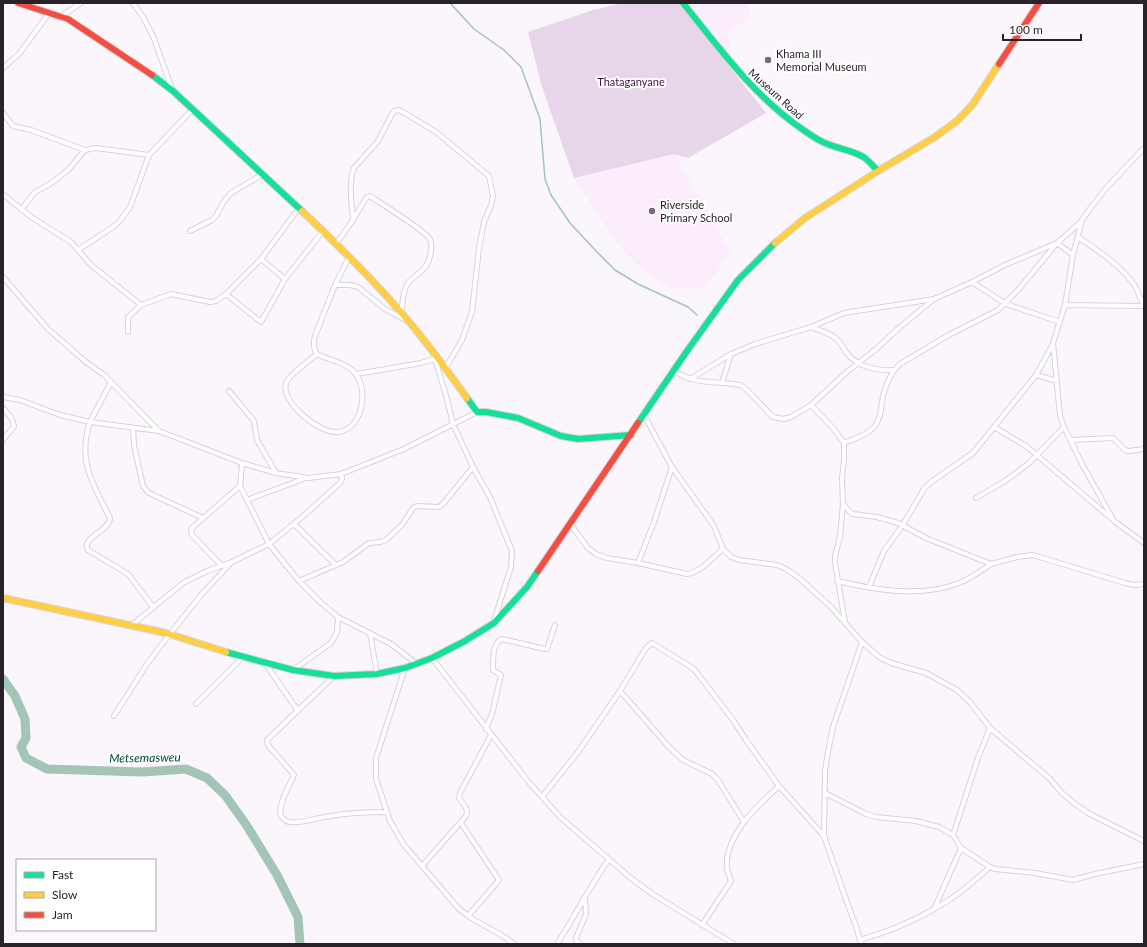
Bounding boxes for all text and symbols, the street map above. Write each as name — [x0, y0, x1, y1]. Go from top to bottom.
scale bar — [1003, 16, 1081, 42]
text: 100 m — [1009, 22, 1043, 37]
place label: Khama III Memorial Museum — [776, 47, 867, 73]
marker: Khama III Memorial Museum — [763, 55, 773, 65]
street label: Museum Road — [746, 66, 806, 122]
park label: Thataganyane — [597, 75, 665, 88]
place label: Riverside Primary School — [660, 198, 732, 224]
marker: Riverside Primary School — [647, 206, 657, 216]
water label: Metsemasweu — [109, 749, 181, 766]
legend — [16, 859, 156, 931]
text: Fast — [52, 867, 74, 882]
text: Slow — [52, 887, 78, 902]
text: Jam — [52, 907, 73, 922]

